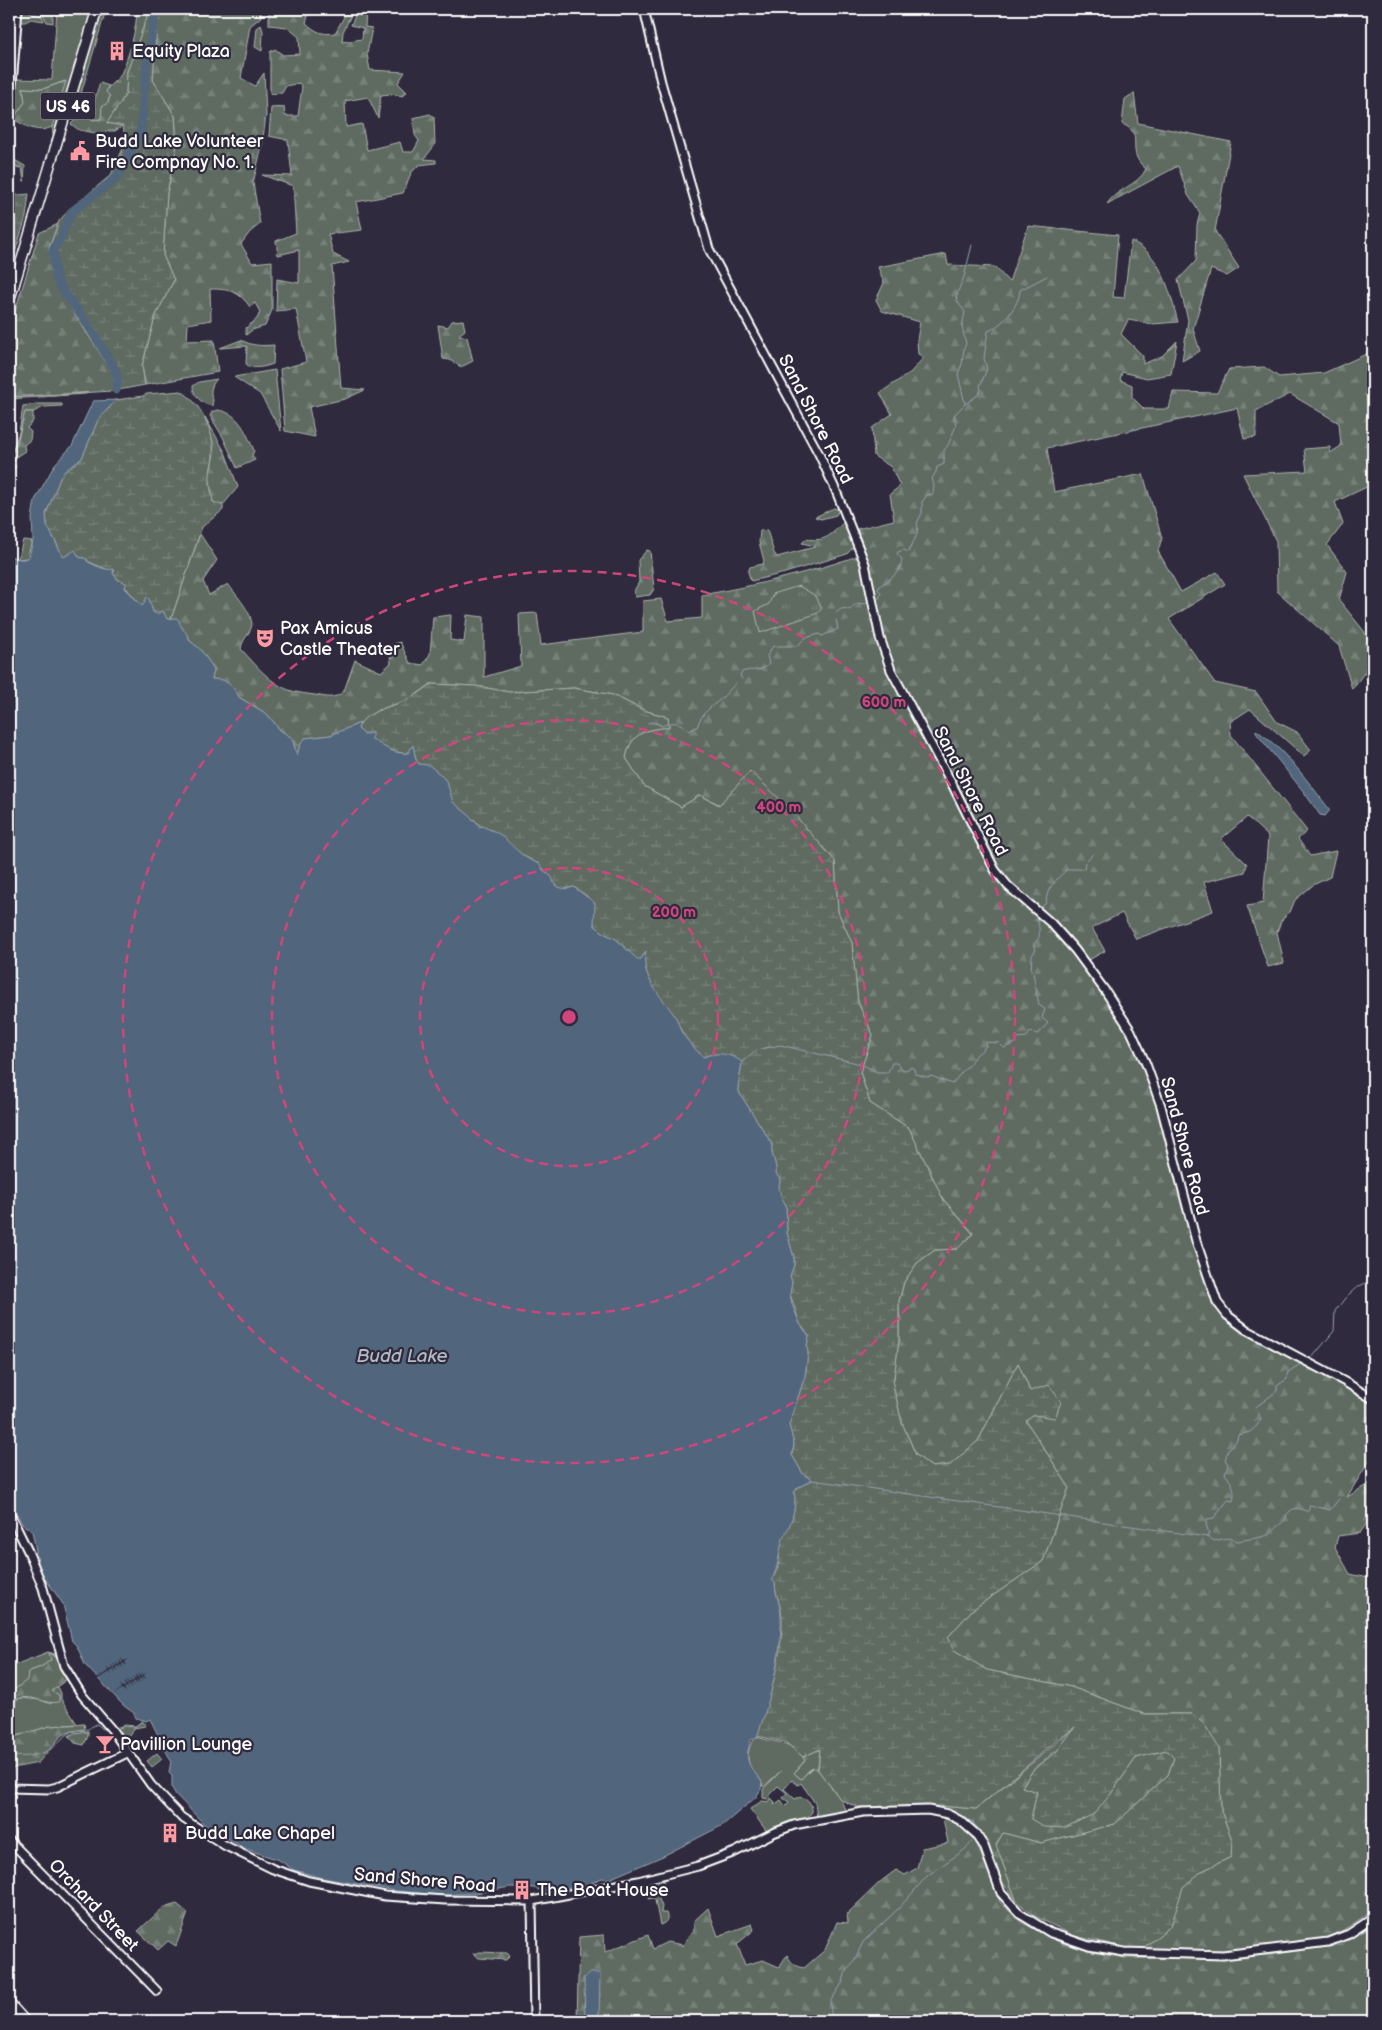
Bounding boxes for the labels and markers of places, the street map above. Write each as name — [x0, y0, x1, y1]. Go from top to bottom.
building icon: Equity Plaza — [106, 40, 128, 62]
place label: Equity Plaza — [132, 41, 230, 62]
place label: Budd Lake Volunteer Fire Compnay No. 1. — [95, 131, 264, 173]
public building icon: Budd Lake Volunteer Fire Compnay No. 1. — [69, 140, 91, 162]
place label: Pax Amicus Castle Theater — [280, 618, 400, 660]
theatre icon: Pax Amicus Castle Theater — [254, 627, 276, 649]
centre of rings — [560, 1008, 578, 1026]
bar icon: Pavillion Lounge — [94, 1733, 116, 1755]
place label: Pavillion Lounge — [120, 1734, 253, 1755]
building icon: Budd Lake Chapel — [159, 1822, 181, 1844]
place label: Budd Lake Chapel — [185, 1823, 335, 1844]
building icon: The Boat House — [511, 1879, 533, 1901]
place label: The Boat House — [537, 1880, 669, 1901]

